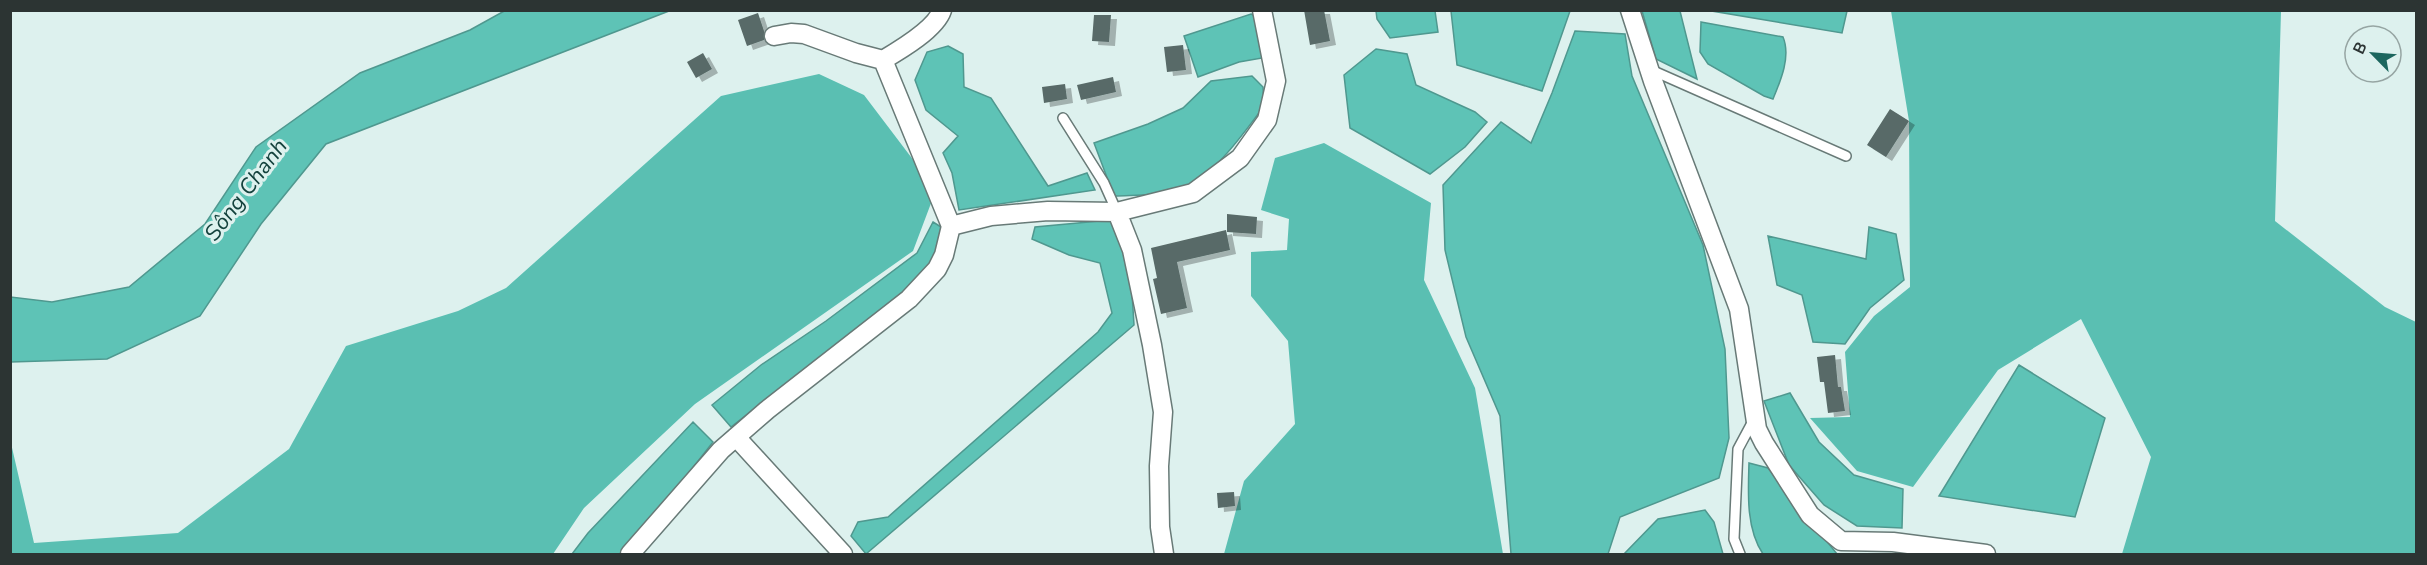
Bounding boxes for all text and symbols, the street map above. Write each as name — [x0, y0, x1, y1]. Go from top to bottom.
north arrow — [2343, 24, 2403, 84]
text: B — [2348, 38, 2373, 58]
water label: Sông Chanh — [198, 133, 294, 247]

